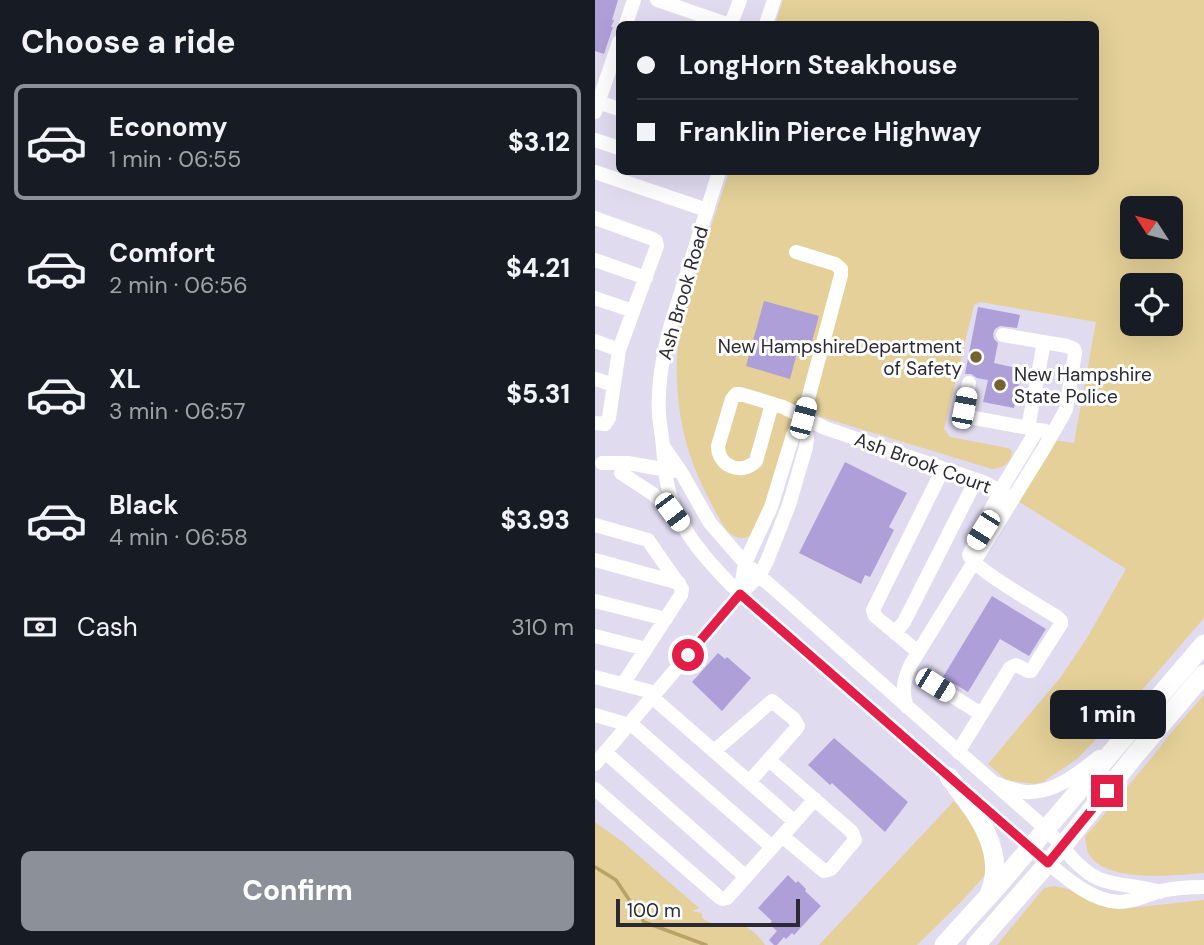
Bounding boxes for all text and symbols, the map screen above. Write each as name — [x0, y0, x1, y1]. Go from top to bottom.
text: Choose a ride — [21, 21, 236, 63]
text: LongHorn Steakhouse — [679, 48, 958, 82]
text: Economy — [109, 110, 227, 144]
icon: car — [25, 111, 88, 174]
text: Franklin Pierce Highway — [679, 115, 982, 149]
text: $3.12 — [508, 125, 570, 159]
text: 1 min · 06:55 — [109, 144, 241, 174]
north arrow — [1120, 196, 1183, 259]
map controls — [1120, 196, 1183, 336]
street label: Ash Brook Road — [652, 223, 714, 363]
text: Comfort — [109, 236, 215, 270]
icon: car — [25, 237, 88, 300]
text: $4.21 — [506, 251, 570, 285]
text: 2 min · 06:56 — [109, 270, 248, 300]
button: locate — [1120, 273, 1183, 336]
place label: New HampshireDepartment of Safety — [718, 334, 962, 381]
marker: New HampshireDepartment of Safety — [968, 349, 984, 365]
text: XL — [109, 362, 141, 396]
place label: New Hampshire State Police — [1014, 362, 1152, 409]
icon: car — [25, 363, 88, 426]
text: $5.31 — [506, 377, 570, 411]
marker: New Hampshire State Police — [992, 377, 1008, 393]
car — [950, 385, 979, 431]
car — [788, 395, 819, 441]
text: 3 min · 06:57 — [109, 396, 245, 426]
street label: Ash Brook Court — [851, 427, 995, 499]
text: Black — [109, 488, 179, 522]
icon: car — [25, 489, 88, 552]
car — [651, 489, 694, 535]
text: $3.93 — [501, 503, 570, 537]
car — [963, 507, 1004, 553]
text: 4 min · 06:58 — [109, 522, 248, 552]
icon: cash — [21, 608, 59, 646]
text: Cash — [77, 610, 138, 644]
text: 310 m — [511, 612, 574, 642]
route start — [672, 639, 704, 671]
car — [912, 665, 959, 705]
callout: 1 min — [1049, 690, 1165, 738]
text: 1 min — [1080, 699, 1136, 729]
route end — [1091, 775, 1123, 807]
button: Confirm — [21, 851, 574, 931]
scale bar — [616, 896, 800, 928]
text: 100 m — [627, 898, 681, 923]

